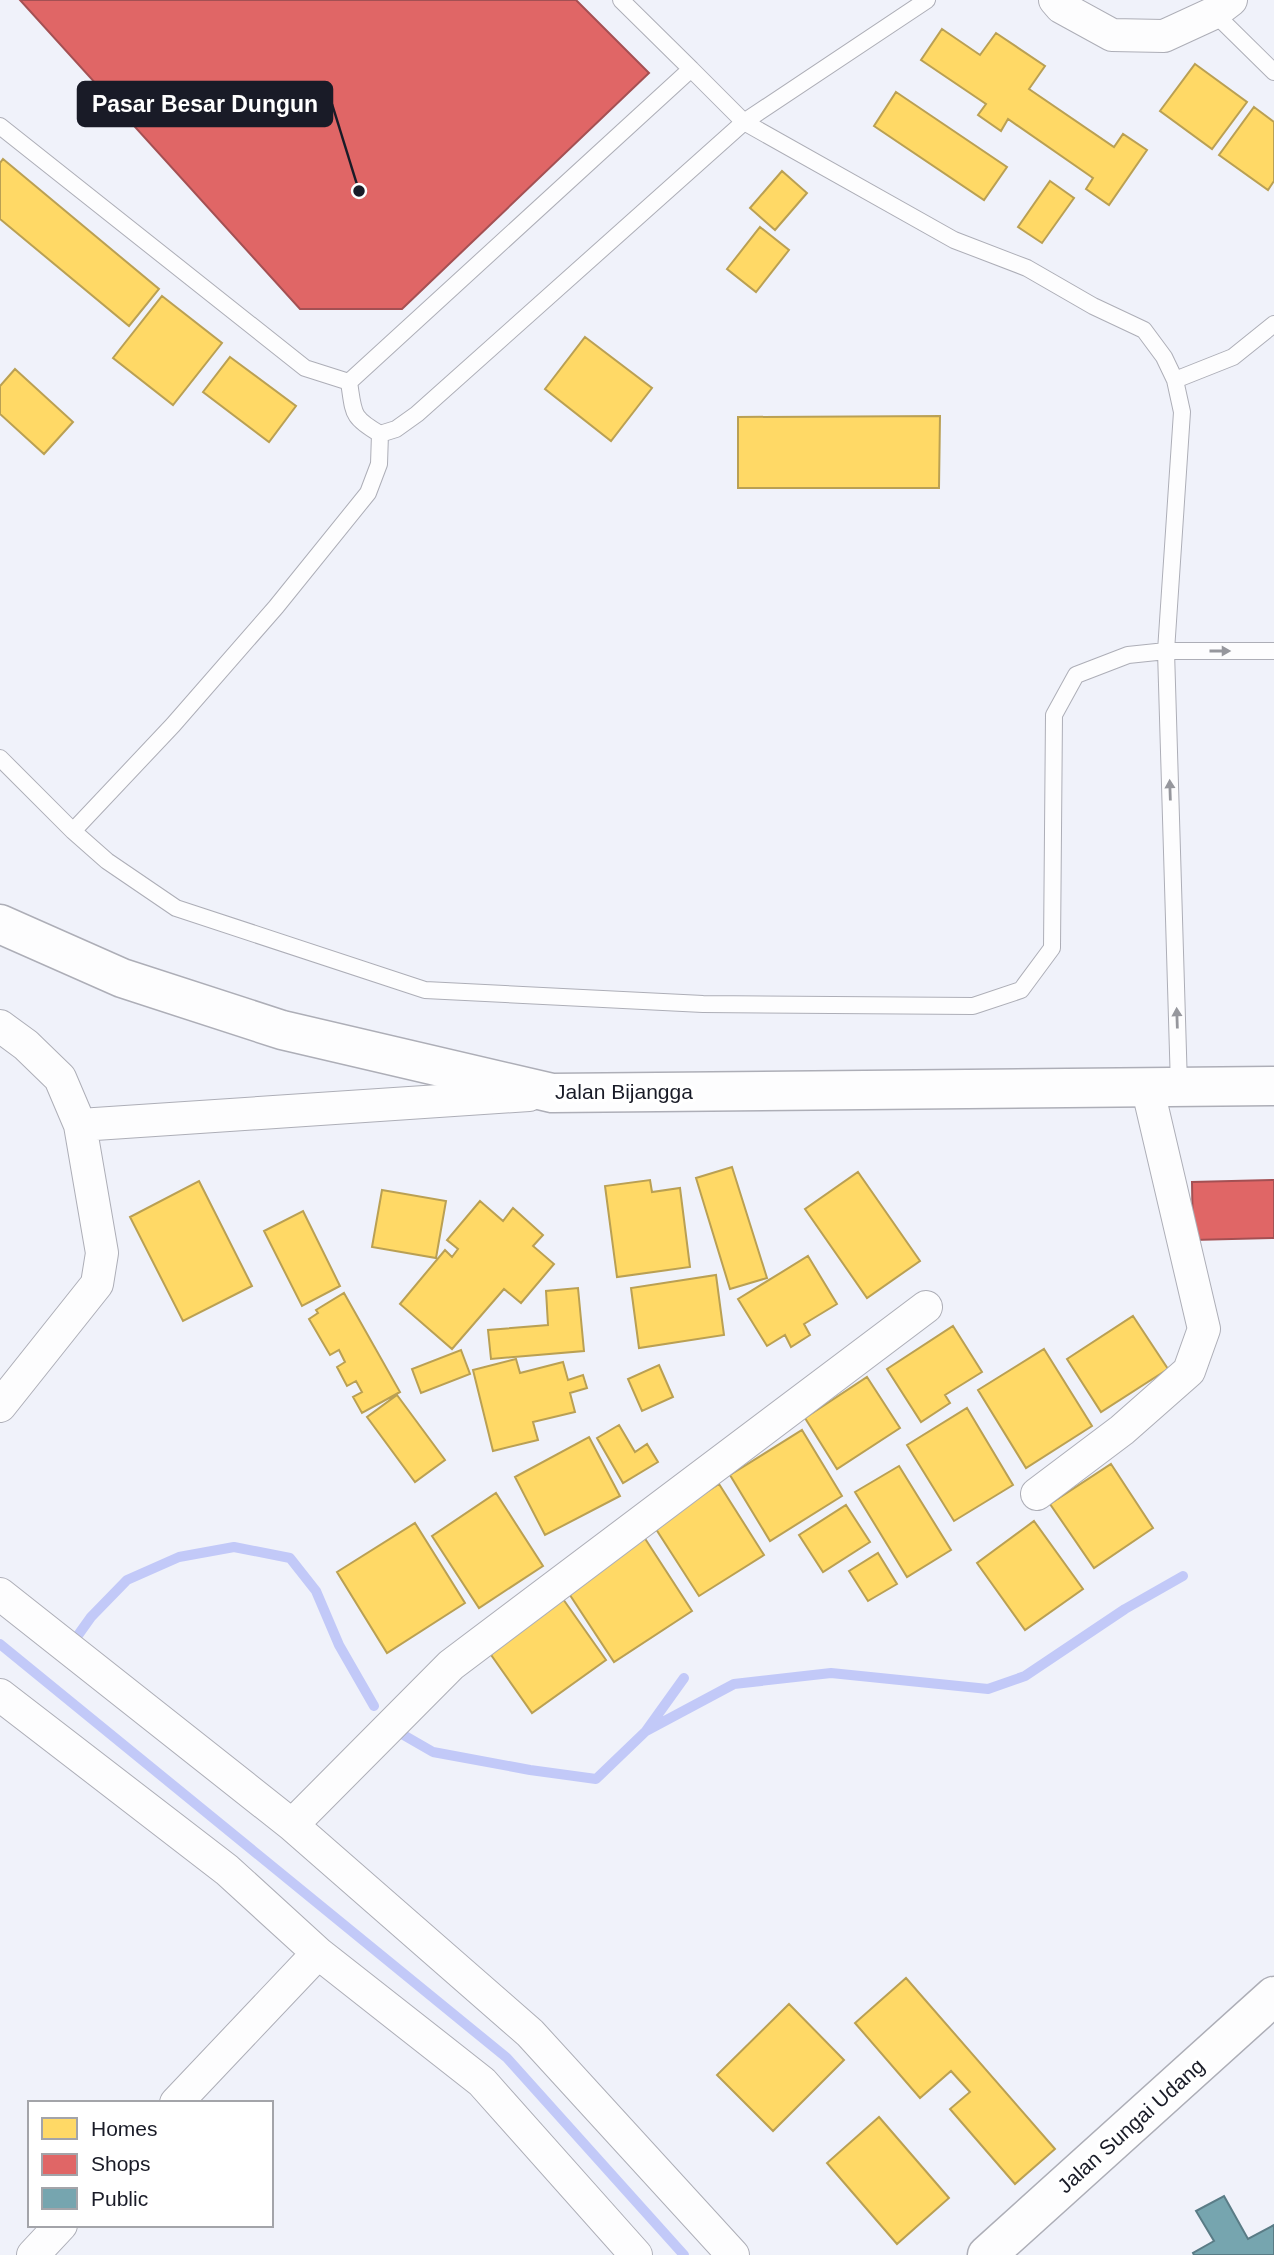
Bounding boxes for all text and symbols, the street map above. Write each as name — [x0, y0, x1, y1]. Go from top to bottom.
callout: Pasar Besar Dungun — [78, 82, 332, 126]
text: Pasar Besar Dungun — [92, 91, 318, 117]
one-way arrow — [1209, 645, 1231, 657]
one-way arrow — [1165, 779, 1176, 801]
one-way arrow — [1171, 1007, 1183, 1029]
street label: Jalan Bijangga — [555, 1080, 693, 1103]
street label: Jalan Sungai Udang — [1053, 2054, 1209, 2197]
legend — [28, 2101, 273, 2227]
text: Homes — [91, 2117, 158, 2140]
text: Shops — [91, 2152, 151, 2175]
text: Public — [91, 2187, 148, 2210]

